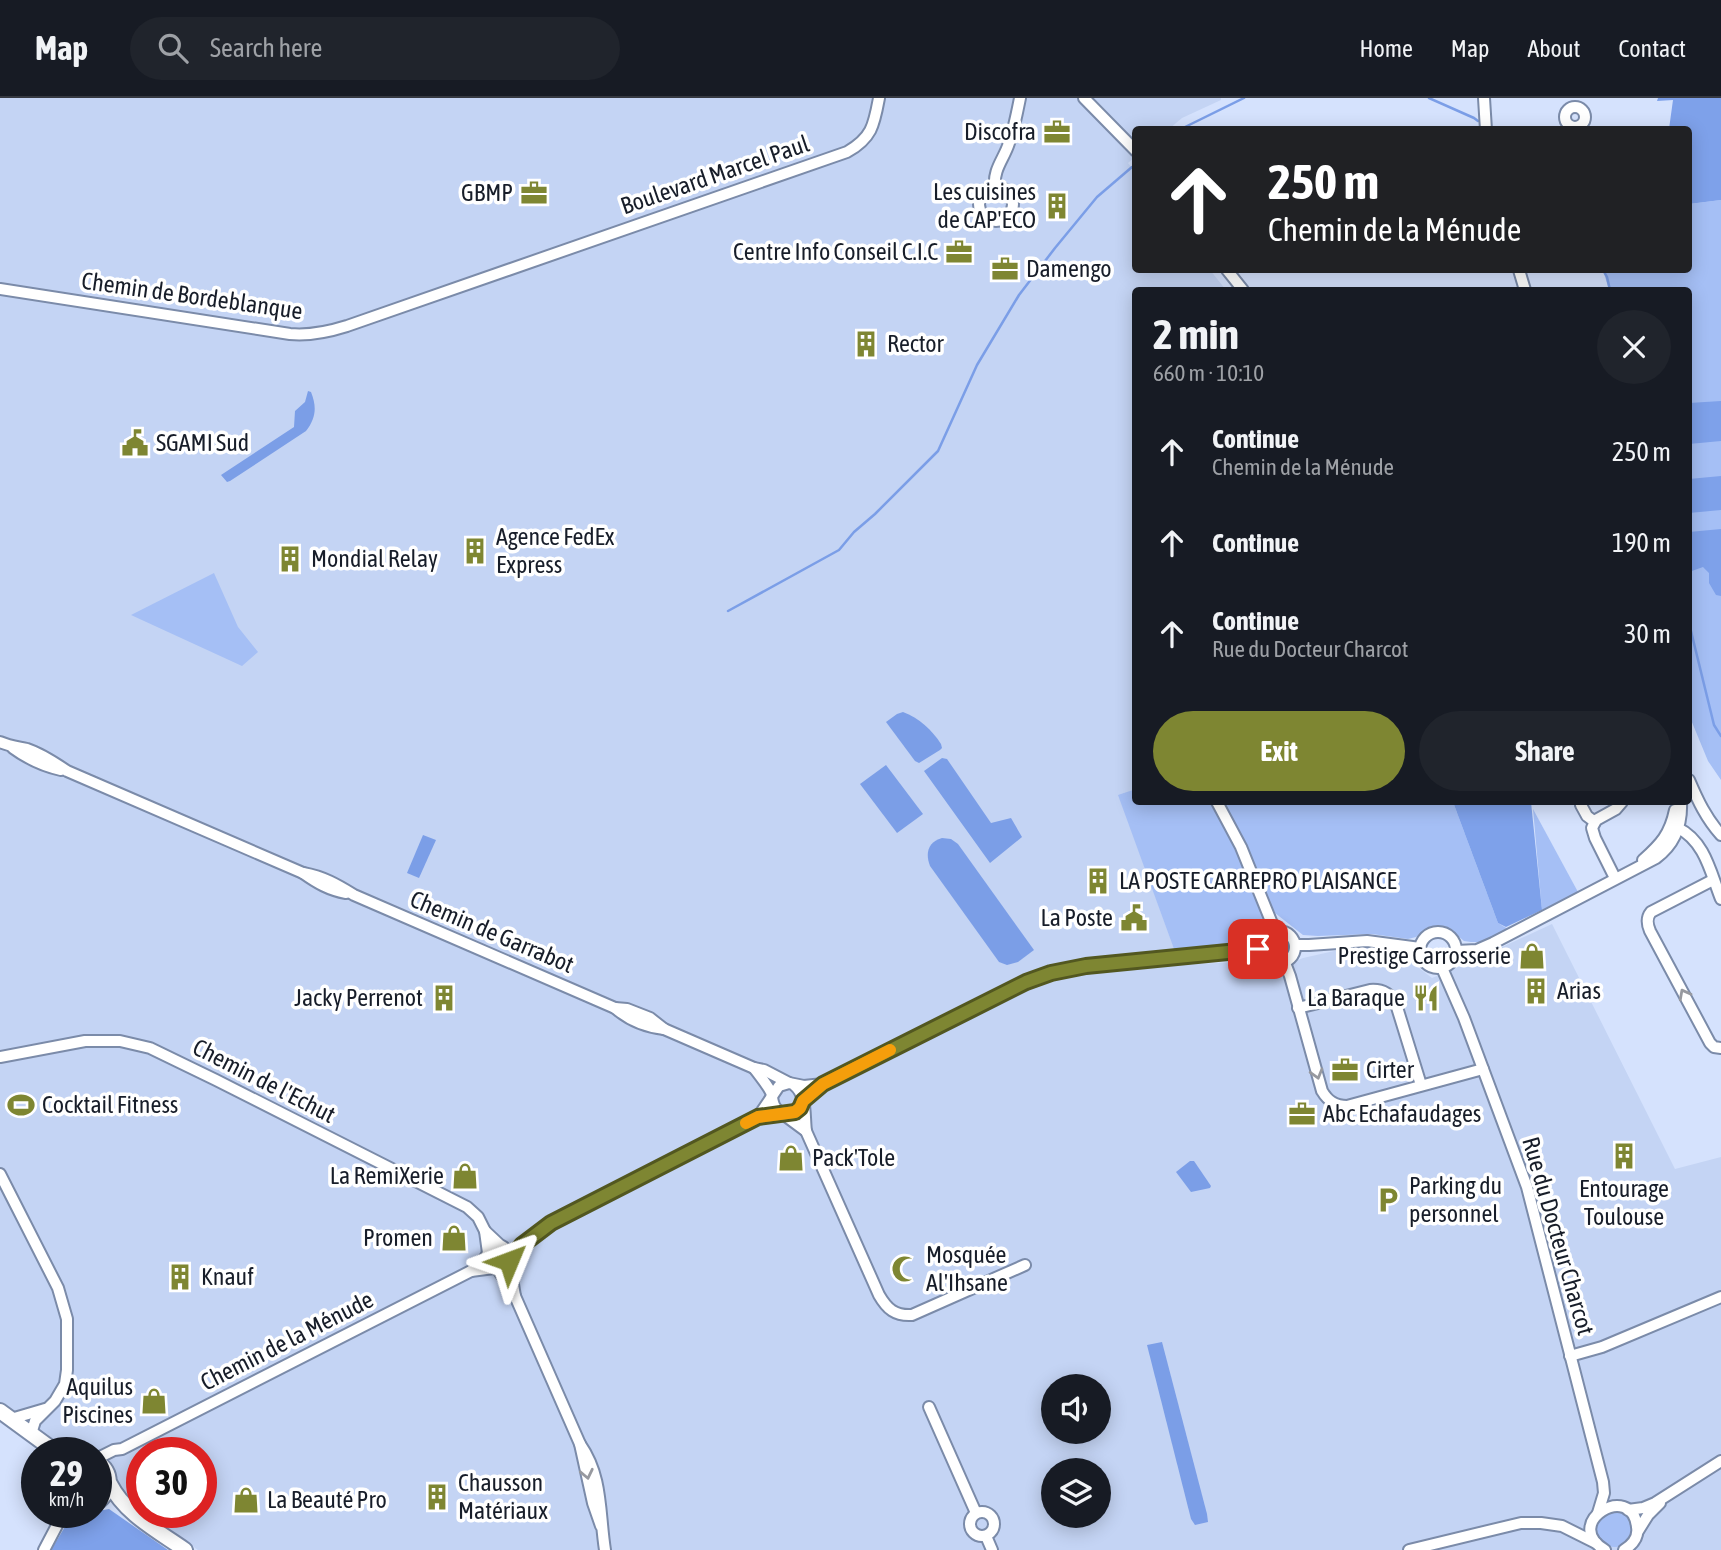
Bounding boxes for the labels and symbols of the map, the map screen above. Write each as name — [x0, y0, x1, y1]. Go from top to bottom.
office icon: Discofra — [1042, 117, 1072, 147]
place label: Discofra — [964, 118, 1036, 145]
street label: Boulevard Marcel Paul — [617, 129, 813, 219]
office icon: GBMP — [519, 178, 549, 208]
place label: Les cuisines de CAP'ECO — [933, 178, 1036, 233]
place label: GBMP — [461, 179, 513, 206]
building icon: Les cuisines de CAP'ECO — [1042, 191, 1072, 221]
office icon: Centre Info Conseil C.I.C — [944, 237, 974, 267]
place label: Centre Info Conseil C.I.C — [733, 238, 938, 265]
office icon: Damengo — [990, 254, 1020, 284]
place label: Damengo — [1026, 255, 1112, 282]
street label: Chemin de Bordeblanque — [80, 267, 304, 324]
building icon: Rector — [851, 329, 881, 359]
place label: Rector — [887, 330, 945, 357]
public building icon: SGAMI Sud — [120, 428, 150, 458]
place label: SGAMI Sud — [156, 429, 249, 456]
place label: Agence FedEx Express — [496, 523, 615, 578]
building icon: Agence FedEx Express — [460, 536, 490, 566]
building icon: Mondial Relay — [275, 544, 305, 574]
place label: Mondial Relay — [311, 545, 438, 572]
building icon: LA POSTE CARREPRO PLAISANCE — [1083, 866, 1113, 896]
place label: LA POSTE CARREPRO PLAISANCE — [1119, 867, 1397, 894]
street label: Chemin de Garrabot — [406, 885, 578, 978]
public building icon: La Poste — [1119, 903, 1149, 933]
place label: La Poste — [1040, 904, 1113, 931]
pin — [1228, 919, 1288, 979]
shop icon: Prestige Carrosserie — [1517, 941, 1547, 971]
place label: Prestige Carrosserie — [1338, 942, 1511, 969]
building icon: Arias — [1521, 976, 1551, 1006]
place label: Arias — [1557, 977, 1601, 1004]
building icon: Jacky Perrenot — [429, 983, 459, 1013]
restaurant icon: La Baraque — [1411, 983, 1441, 1013]
place label: Jacky Perrenot — [294, 984, 423, 1011]
place label: La Baraque — [1307, 984, 1405, 1011]
one-way arrow — [1679, 989, 1692, 1001]
street label: Chemin de l'Echut — [189, 1033, 340, 1128]
office icon: Cirter — [1330, 1055, 1360, 1085]
place label: Cirter — [1366, 1056, 1415, 1083]
one-way arrow — [1309, 1067, 1324, 1079]
sports icon: Cocktail Fitness — [6, 1090, 36, 1120]
place label: Cocktail Fitness — [42, 1091, 178, 1118]
office icon: Abc Echafaudages — [1287, 1099, 1317, 1129]
place label: Abc Echafaudages — [1323, 1100, 1481, 1127]
street label: Rue du Docteur Charcot — [1517, 1134, 1600, 1338]
building icon: Entourage Toulouse — [1609, 1141, 1639, 1171]
shop icon: Pack'Tole — [776, 1143, 806, 1173]
place label: Pack'Tole — [812, 1144, 895, 1171]
shop icon: La RemiXerie — [450, 1161, 480, 1191]
place label: La RemiXerie — [330, 1162, 444, 1189]
place label: Parking du personnel — [1409, 1172, 1502, 1227]
place label: Entourage Toulouse — [1579, 1175, 1669, 1230]
parking icon: Parking du personnel — [1373, 1185, 1403, 1215]
shop icon: Promen — [439, 1223, 469, 1253]
place label: Promen — [363, 1224, 433, 1251]
position arrow — [472, 1224, 546, 1298]
place label: Mosquée Al'Ihsane — [926, 1241, 1008, 1296]
mosque icon: Mosquée Al'Ihsane — [890, 1254, 920, 1284]
building icon: Knauf — [165, 1262, 195, 1292]
place label: Knauf — [201, 1263, 254, 1290]
street label: Chemin de la Ménude — [196, 1285, 378, 1396]
place label: Aquilus Piscines — [62, 1373, 133, 1428]
shop icon: Aquilus Piscines — [139, 1386, 169, 1416]
speed limit sign: 30 — [126, 1437, 217, 1528]
one-way arrow — [578, 1468, 593, 1480]
place label: Chausson Matériaux — [458, 1469, 548, 1524]
building icon: Chausson Matériaux — [422, 1482, 452, 1512]
shop icon: La Beauté Pro — [231, 1485, 261, 1515]
place label: La Beauté Pro — [267, 1486, 387, 1513]

